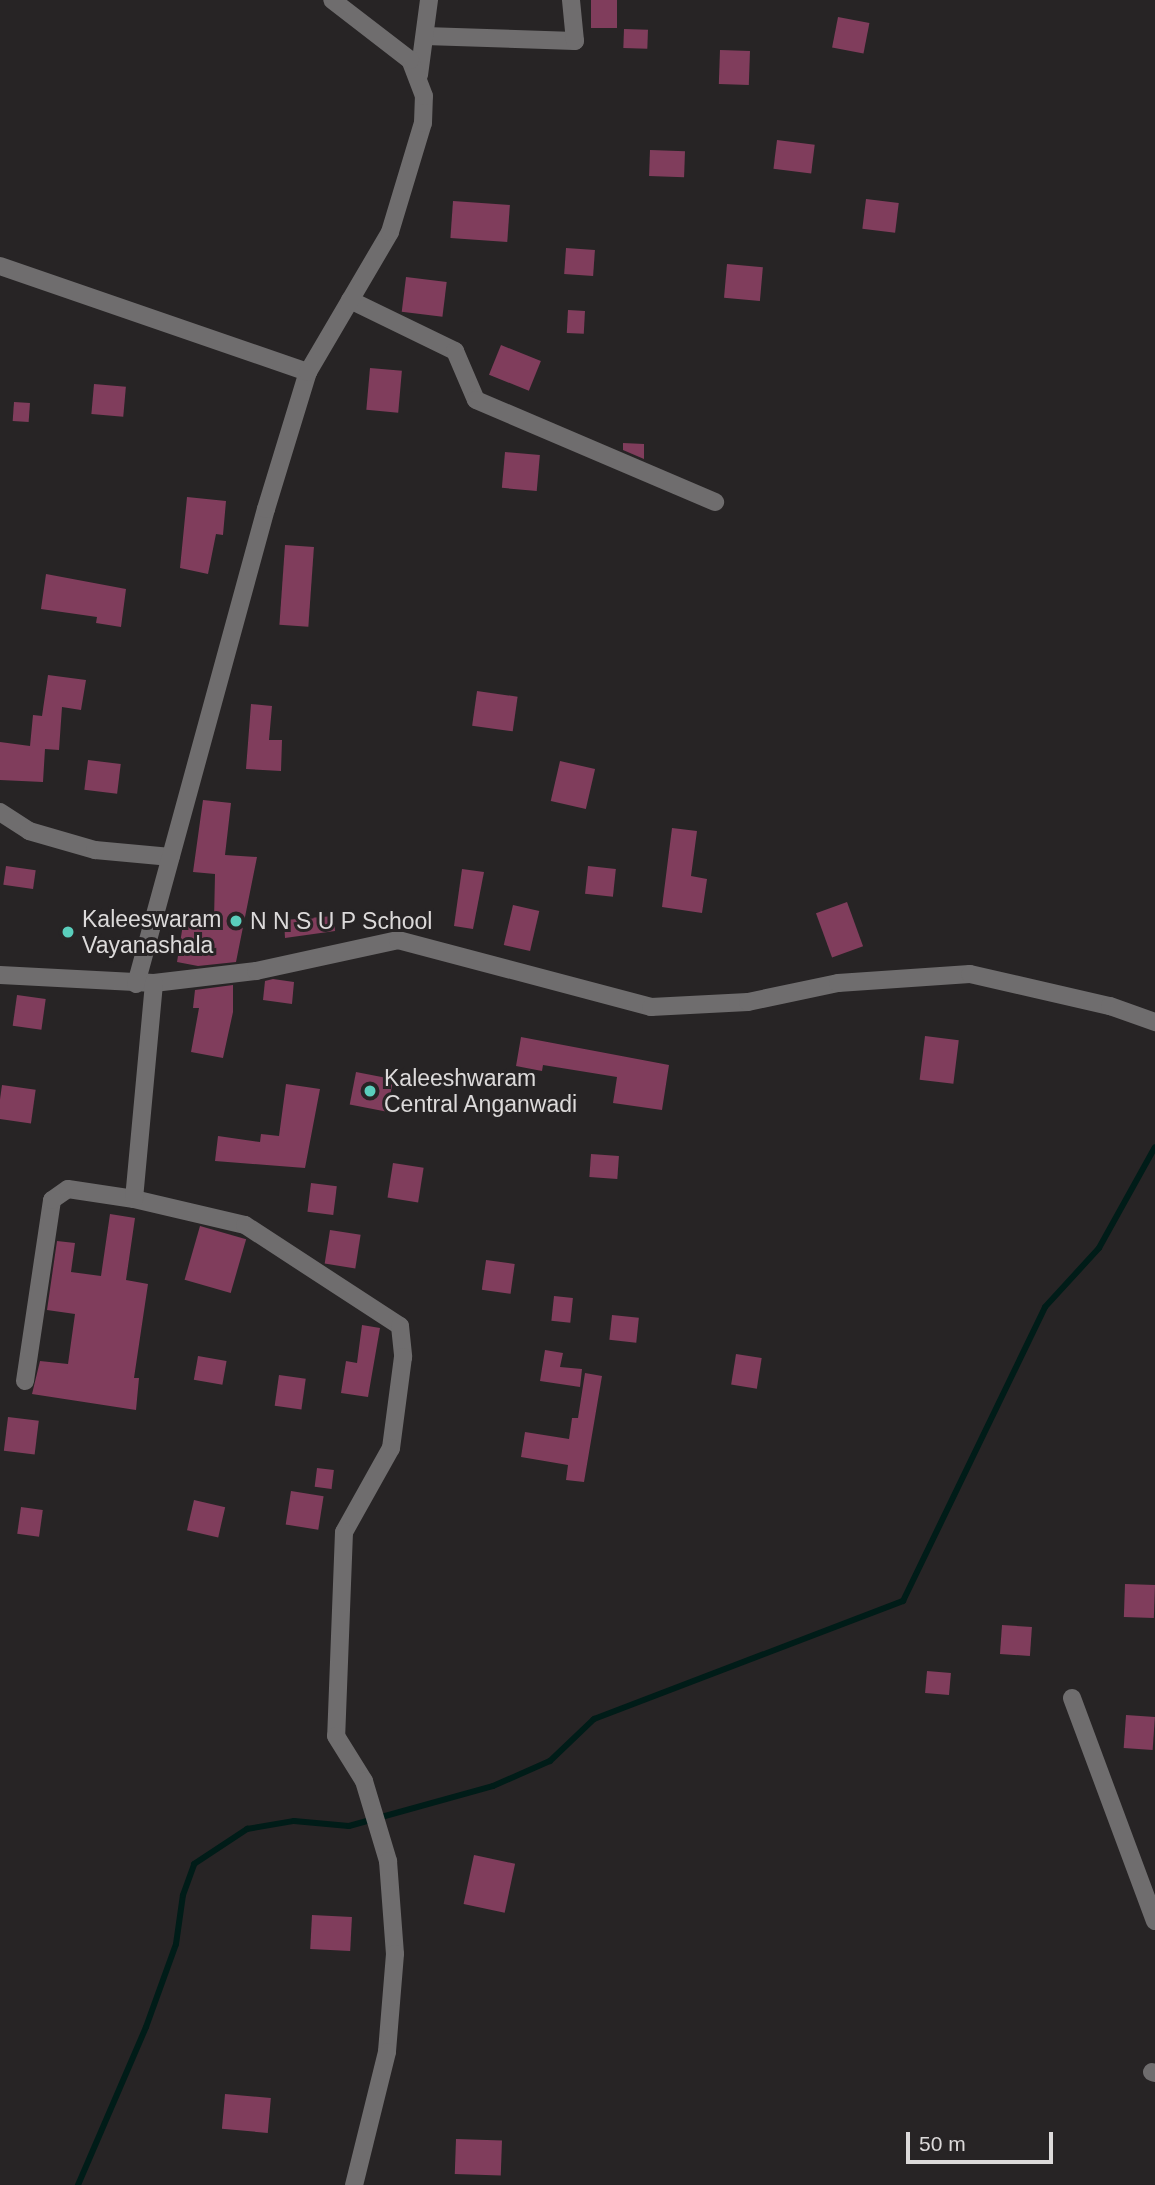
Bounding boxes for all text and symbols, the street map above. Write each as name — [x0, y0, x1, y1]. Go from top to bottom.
place label: Kaleeswaram Vayanashala — [82, 905, 221, 959]
place label: N N S U P School — [250, 907, 433, 935]
marker: N N S U P School — [228, 913, 244, 929]
marker: Kaleeswaram Vayanashala — [60, 924, 76, 940]
place label: Kaleeshwaram Central Anganwadi — [384, 1064, 578, 1118]
marker: Kaleeshwaram Central Anganwadi — [362, 1083, 378, 1099]
scale bar — [910, 2118, 1057, 2162]
text: 50 m — [919, 2132, 966, 2155]

